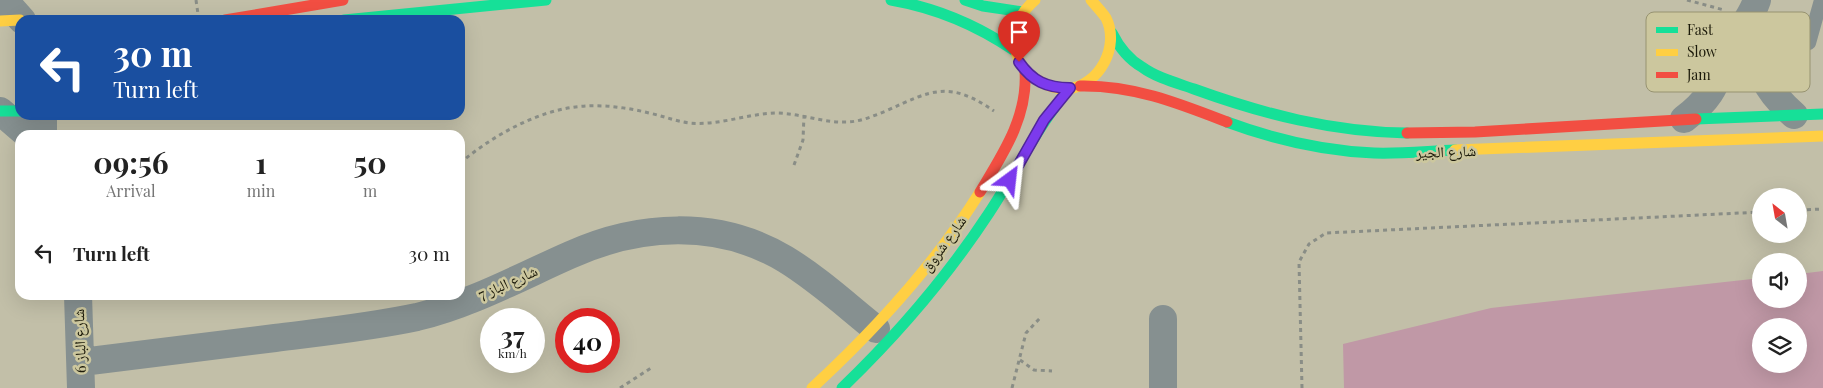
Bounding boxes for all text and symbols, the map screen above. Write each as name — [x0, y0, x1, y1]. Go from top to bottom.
pin — [998, 11, 1040, 62]
legend — [1646, 12, 1810, 92]
icon: arrive — [1005, 18, 1033, 46]
text: Fast — [1687, 20, 1714, 39]
text: 30 m — [113, 29, 193, 76]
icon: left — [30, 35, 95, 100]
text: Slow — [1687, 42, 1717, 61]
text: Jam — [1686, 65, 1711, 84]
text: Turn left — [113, 74, 198, 104]
street label: شارع الجير — [1414, 140, 1477, 163]
text: 09:56 — [93, 142, 169, 182]
text: 1 — [255, 142, 267, 182]
text: 50 — [354, 142, 387, 182]
position arrow — [983, 153, 1035, 205]
text: Arrival — [106, 180, 156, 201]
text: min — [247, 180, 275, 201]
text: m — [363, 180, 377, 201]
north arrow — [1752, 188, 1808, 242]
map controls — [1752, 188, 1807, 373]
street label: شارع شروق — [916, 211, 971, 276]
icon: left — [30, 239, 58, 267]
text: Turn left — [73, 240, 150, 266]
text: 30 m — [408, 240, 450, 266]
button: sound — [1752, 253, 1807, 308]
street label: شارع الباز 7 — [475, 260, 541, 305]
street label: شارع الباز 6 — [68, 308, 91, 374]
speed limit sign: 40 — [555, 308, 620, 373]
text: 37 — [501, 318, 524, 351]
button: layers — [1752, 318, 1807, 373]
text: km/h — [498, 345, 527, 361]

